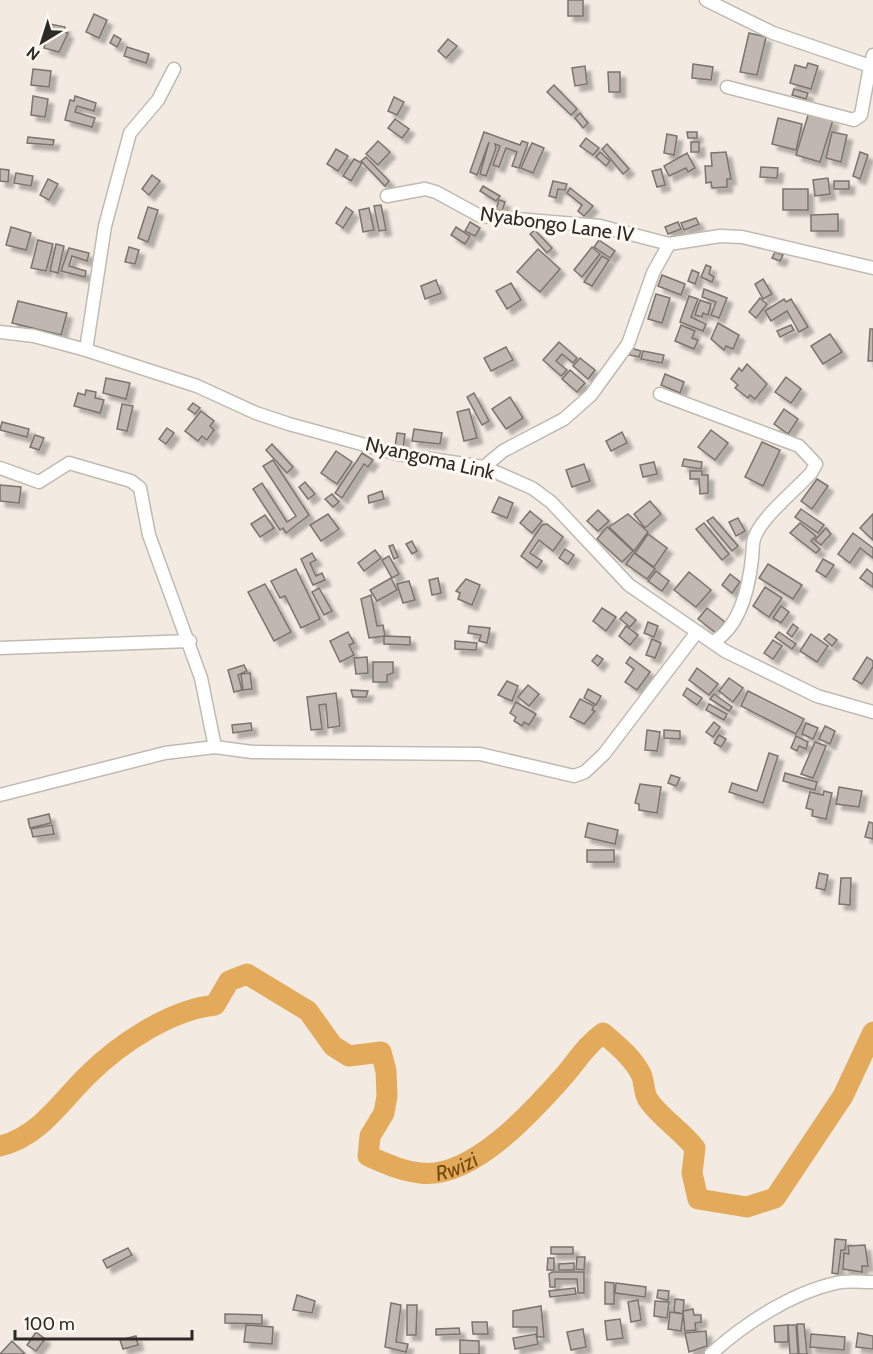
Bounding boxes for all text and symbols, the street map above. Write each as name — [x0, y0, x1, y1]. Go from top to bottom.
north arrow — [12, 12, 72, 72]
text: N — [23, 42, 43, 64]
street label: Nyabongo Lane IV — [479, 201, 636, 247]
street label: Nyangoma Link — [363, 431, 497, 485]
water label: Rwizi — [433, 1146, 483, 1185]
scale bar — [15, 1303, 192, 1341]
text: 100 m — [24, 1313, 75, 1335]

